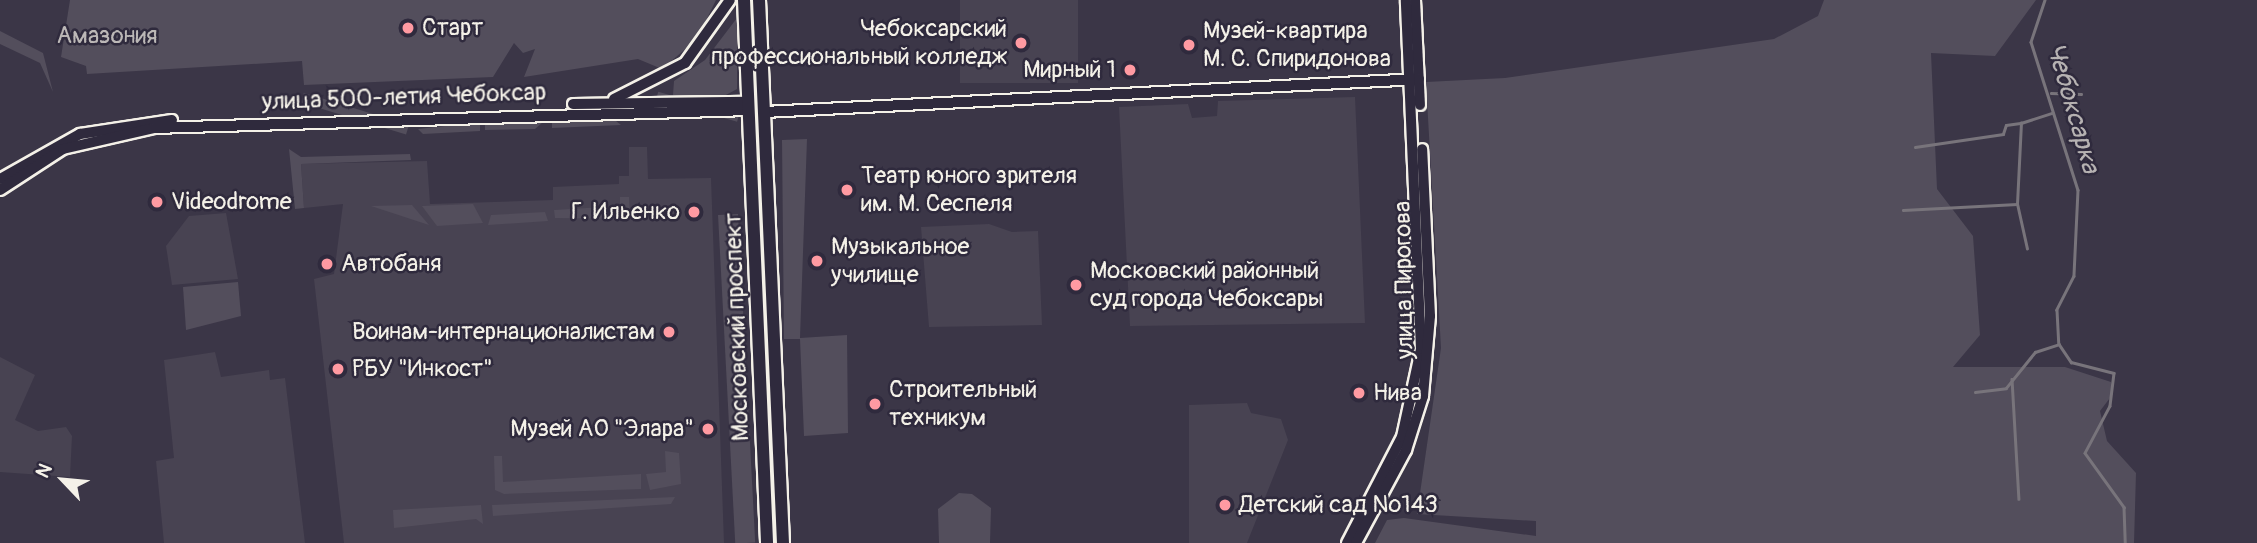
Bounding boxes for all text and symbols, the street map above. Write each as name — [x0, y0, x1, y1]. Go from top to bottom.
place label: Старт — [422, 14, 483, 42]
place label: Чебоксарский профессиональный колледж — [711, 15, 1007, 71]
place label: Музей-квартира М. С. Спиридонова — [1203, 17, 1391, 73]
marker: Старт — [400, 20, 416, 36]
park label: Амазония — [57, 22, 157, 50]
marker: Чебоксарский профессиональный колледж — [1013, 35, 1029, 51]
marker: Музей-квартира М. С. Спиридонова — [1181, 37, 1197, 53]
water label: Чебоксарка — [2039, 39, 2105, 177]
place label: Мирный 1 — [1023, 56, 1116, 84]
marker: Мирный 1 — [1122, 62, 1138, 78]
street label: улица 500-летия Чебоксар — [261, 78, 547, 116]
place label: Театр юного зрителя им. М. Сеспеля — [861, 162, 1077, 218]
marker: Театр юного зрителя им. М. Сеспеля — [839, 182, 855, 198]
place label: Videodrome — [171, 188, 292, 216]
marker: Videodrome — [149, 194, 165, 210]
place label: Г. Ильенко — [571, 198, 680, 226]
street label: улица Пирогова — [1388, 201, 1420, 359]
marker: Г. Ильенко — [686, 204, 702, 220]
street label: Московский проспект — [719, 212, 755, 442]
place label: Музыкальное училище — [831, 233, 969, 289]
place label: Автобаня — [341, 250, 441, 278]
marker: Музыкальное училище — [809, 253, 825, 269]
marker: Автобаня — [319, 256, 335, 272]
place label: Московский районный суд города Чебоксары — [1090, 257, 1323, 313]
marker: Московский районный суд города Чебоксары — [1068, 277, 1084, 293]
place label: Воинам-интернационалистам — [352, 318, 655, 346]
marker: Воинам-интернационалистам — [661, 324, 677, 340]
place label: РБУ "Инкост" — [352, 355, 493, 383]
marker: РБУ "Инкост" — [330, 361, 346, 377]
place label: Строительный техникум — [889, 376, 1037, 432]
place label: Нива — [1373, 379, 1422, 407]
marker: Нива — [1351, 385, 1367, 401]
marker: Строительный техникум — [867, 396, 883, 412]
place label: Музей АО "Элара" — [510, 415, 694, 443]
marker: Музей АО "Элара" — [700, 421, 716, 437]
north arrow — [28, 445, 98, 515]
text: N — [31, 460, 58, 482]
place label: Детский сад №143 — [1239, 491, 1438, 519]
marker: Детский сад №143 — [1217, 497, 1233, 513]

